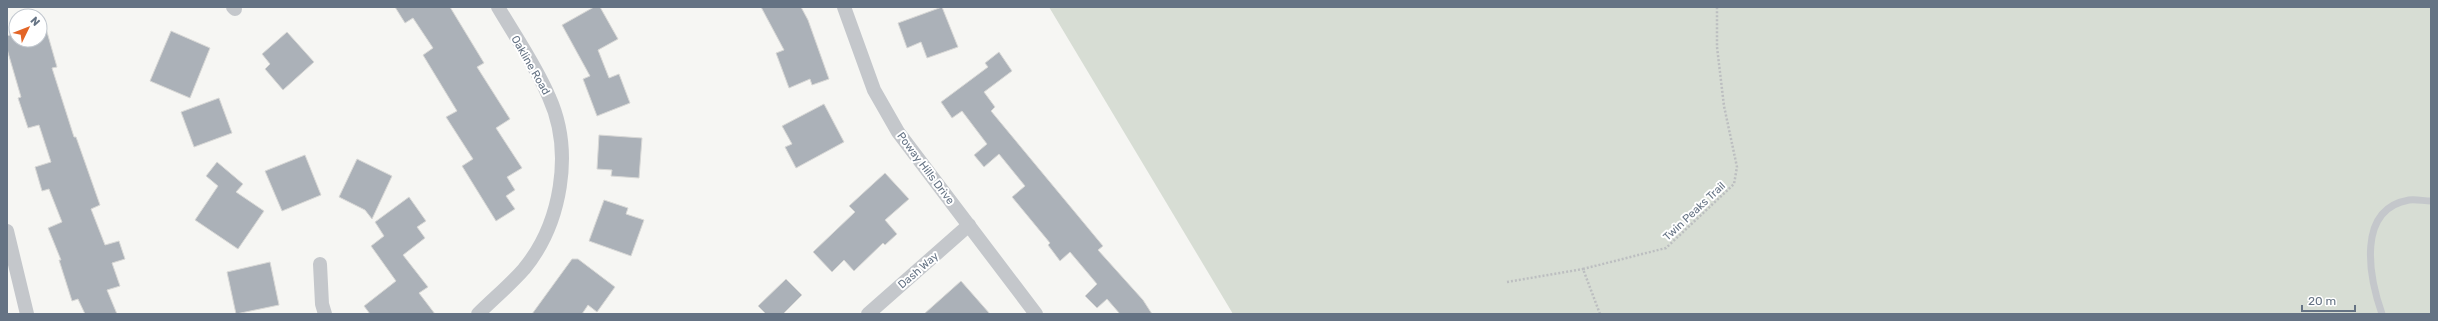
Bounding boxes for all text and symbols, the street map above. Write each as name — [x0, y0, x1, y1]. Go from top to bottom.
north arrow — [8, 8, 48, 48]
text: N — [27, 14, 42, 29]
street label: Oakline Road — [508, 33, 553, 97]
street label: Poway Hills Drive — [894, 130, 957, 207]
street label: Twin Peaks Trail — [1661, 179, 1728, 243]
street label: Dash Way — [896, 249, 941, 291]
scale bar — [2302, 287, 2355, 313]
text: 20 m — [2308, 294, 2336, 308]

